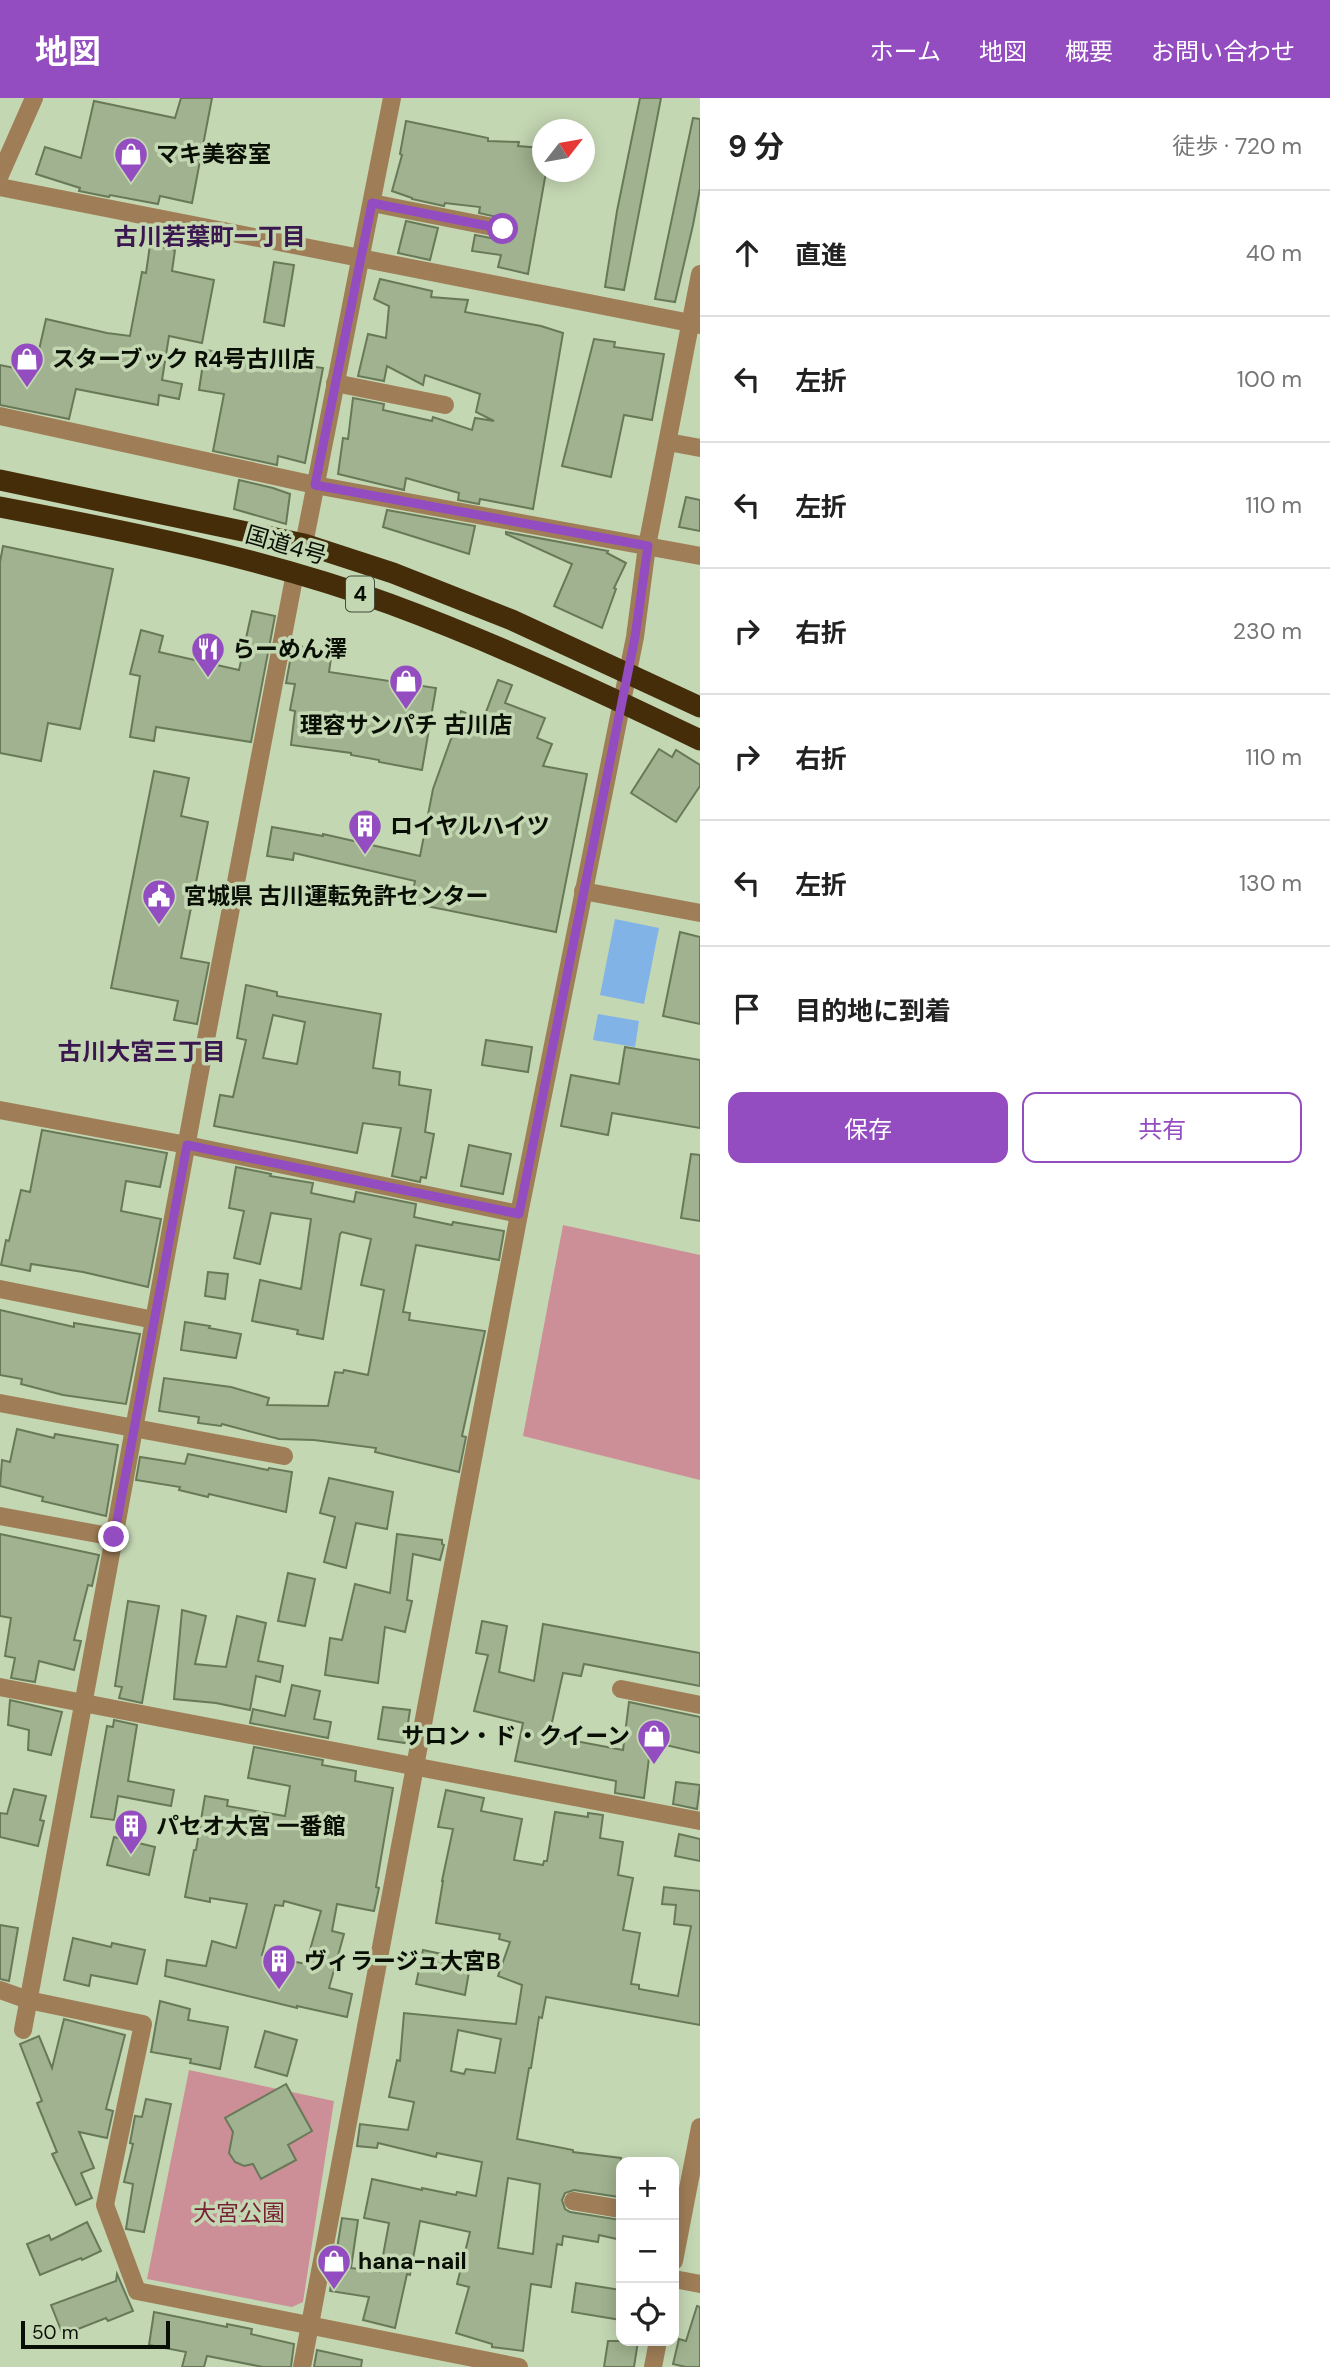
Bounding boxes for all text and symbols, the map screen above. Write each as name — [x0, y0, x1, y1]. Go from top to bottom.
text: 地図 — [35, 30, 101, 73]
text: ホーム — [870, 36, 941, 67]
text: 地図 — [979, 36, 1027, 67]
text: 概要 — [1065, 36, 1113, 67]
text: お問い合わせ — [1151, 36, 1295, 67]
north arrow — [532, 119, 595, 182]
text: 9 分 — [728, 127, 784, 166]
text: 徒歩 · 720 m — [1172, 131, 1302, 161]
shop icon: マキ美容室 — [112, 135, 150, 184]
place label: マキ美容室 — [156, 139, 271, 169]
route start — [487, 213, 518, 244]
district label: 古川若葉町一丁目 — [114, 221, 306, 252]
icon: ahead — [728, 234, 766, 272]
text: 直進 — [795, 238, 847, 272]
text: 40 m — [1246, 238, 1302, 268]
shop icon: スターブック R4号古川店 — [8, 340, 46, 389]
place label: スターブック R4号古川店 — [52, 344, 315, 374]
icon: left — [728, 360, 766, 398]
text: 左折 — [795, 364, 847, 398]
text: 100 m — [1237, 364, 1302, 394]
icon: left — [728, 486, 766, 524]
text: 左折 — [795, 490, 847, 524]
text: 110 m — [1245, 490, 1302, 520]
street label: 国道4号 — [242, 519, 330, 571]
road number: 4 — [346, 576, 374, 612]
icon: right — [728, 612, 766, 650]
text: 右折 — [795, 616, 847, 650]
text: 230 m — [1233, 616, 1302, 646]
restaurant icon: らーめん澤 — [189, 630, 227, 679]
place label: らーめん澤 — [232, 634, 347, 664]
shop icon: 理容サンパチ 古川店 — [387, 662, 425, 711]
place label: 理容サンパチ 古川店 — [300, 710, 512, 740]
icon: right — [728, 738, 766, 776]
text: 右折 — [795, 742, 847, 776]
text: 110 m — [1245, 742, 1302, 772]
building icon: ロイヤルハイツ — [346, 807, 384, 856]
place label: ロイヤルハイツ — [390, 811, 550, 841]
icon: left — [728, 864, 766, 902]
text: 左折 — [795, 868, 847, 902]
text: 130 m — [1239, 868, 1302, 898]
public building icon: 宮城県 古川運転免許センター — [140, 877, 178, 926]
place label: 宮城県 古川運転免許センター — [184, 881, 488, 911]
icon: arrive — [728, 990, 766, 1028]
text: 目的地に到着 — [795, 994, 951, 1028]
district label: 古川大宮三丁目 — [58, 1036, 226, 1067]
button: 保存 — [728, 1092, 1008, 1163]
button: 共有 — [1022, 1092, 1302, 1163]
route end — [98, 1521, 129, 1552]
shop icon: サロン・ド・クイーン — [635, 1717, 673, 1766]
place label: サロン・ド・クイーン — [401, 1721, 630, 1751]
building icon: パセオ大宮 一番館 — [112, 1807, 150, 1856]
place label: パセオ大宮 一番館 — [156, 1811, 345, 1841]
building icon: ヴィラージュ大宮B — [260, 1942, 298, 1991]
place label: ヴィラージュ大宮B — [304, 1946, 501, 1976]
map controls — [616, 2157, 679, 2346]
button: + — [616, 2157, 679, 2220]
park label: 大宮公園 — [193, 2198, 285, 2228]
button: − — [616, 2220, 679, 2283]
shop icon: hana-nail — [315, 2242, 353, 2291]
place label: hana-nail — [358, 2246, 467, 2276]
button: locate — [616, 2283, 679, 2346]
scale bar — [21, 2318, 170, 2350]
text: 50 m — [32, 2320, 79, 2345]

